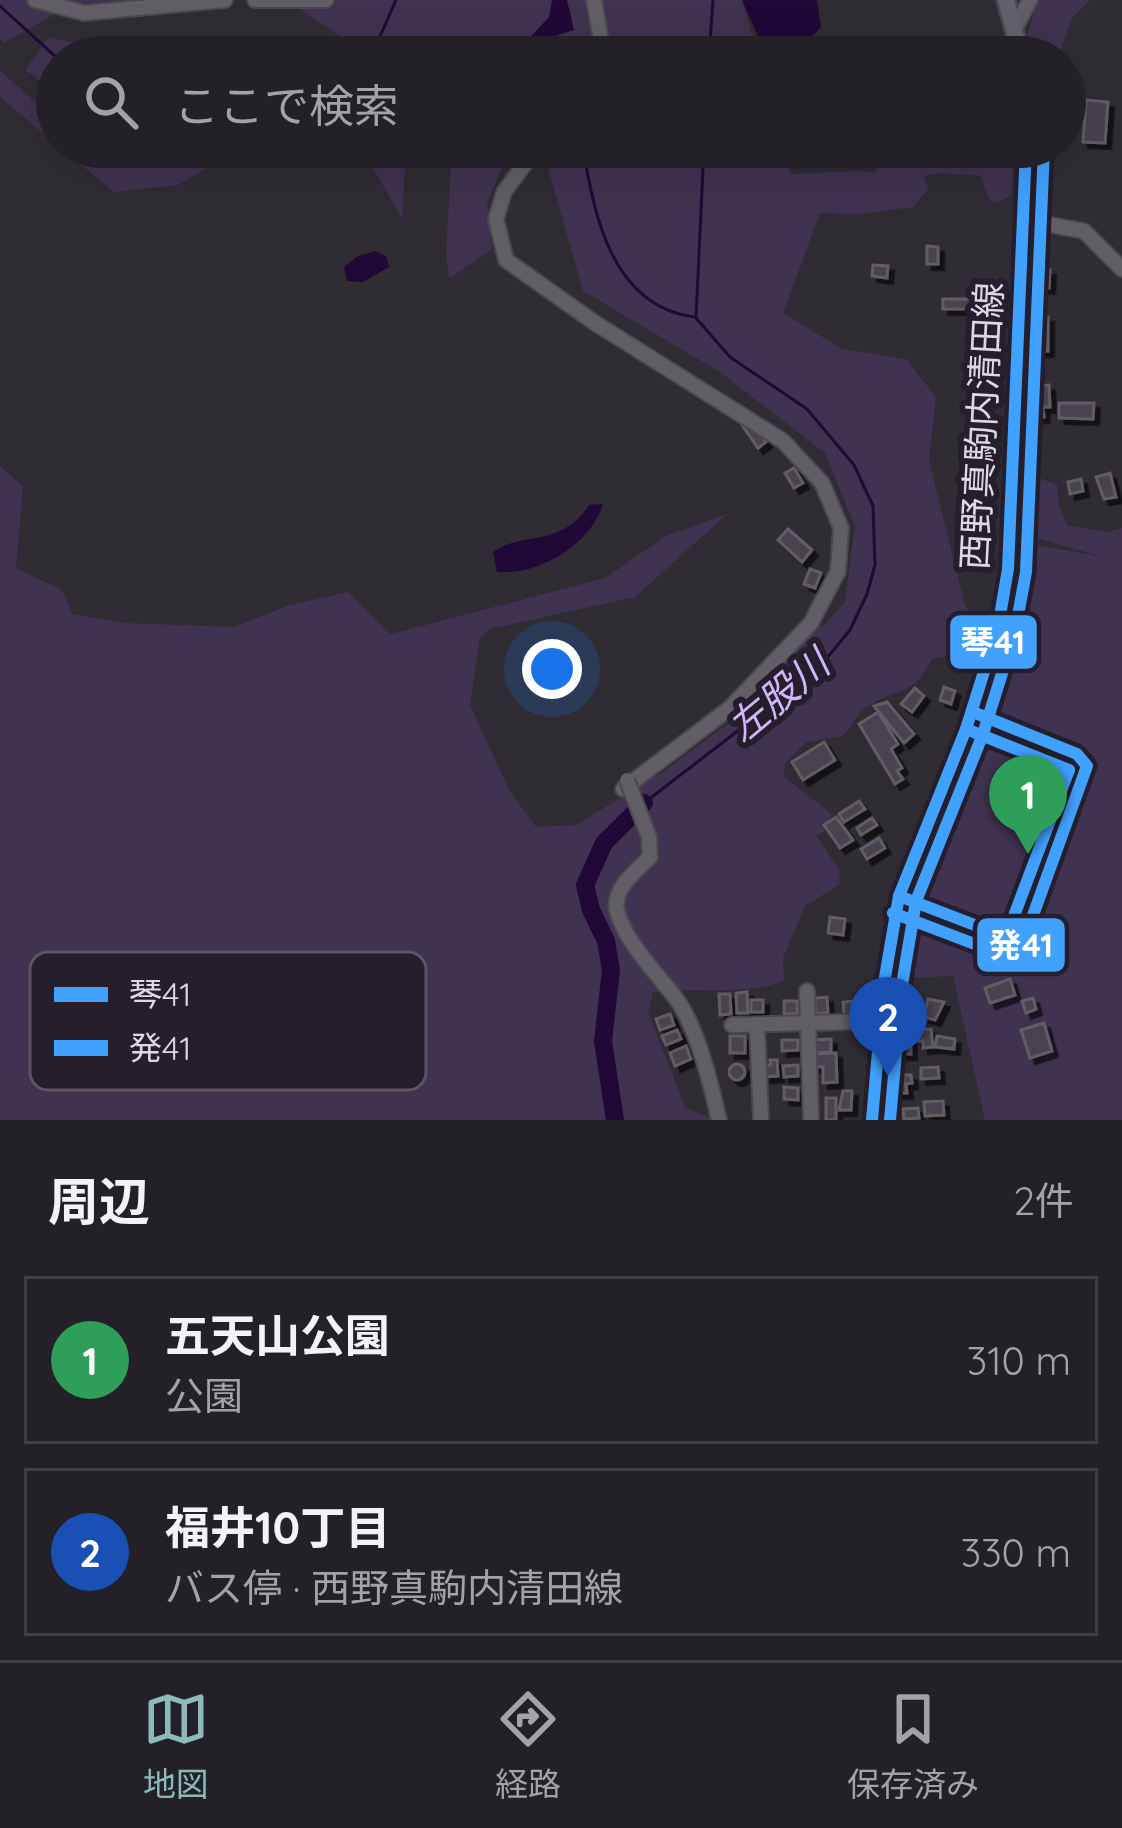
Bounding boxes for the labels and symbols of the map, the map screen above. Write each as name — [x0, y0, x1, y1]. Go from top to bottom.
street label: 西野真駒内清田線 — [951, 281, 1011, 571]
line badge: 琴41 — [948, 613, 1039, 671]
text: 琴41 — [961, 621, 1025, 662]
water label: 左股川 — [717, 636, 842, 751]
your location — [522, 639, 582, 699]
pin: 1 — [989, 755, 1067, 854]
line badge: 発41 — [975, 916, 1067, 974]
text: 発41 — [989, 924, 1053, 965]
legend — [30, 952, 426, 1090]
text: 琴41 — [129, 973, 191, 1014]
pin: 2 — [849, 977, 927, 1076]
text: 発41 — [129, 1027, 191, 1068]

